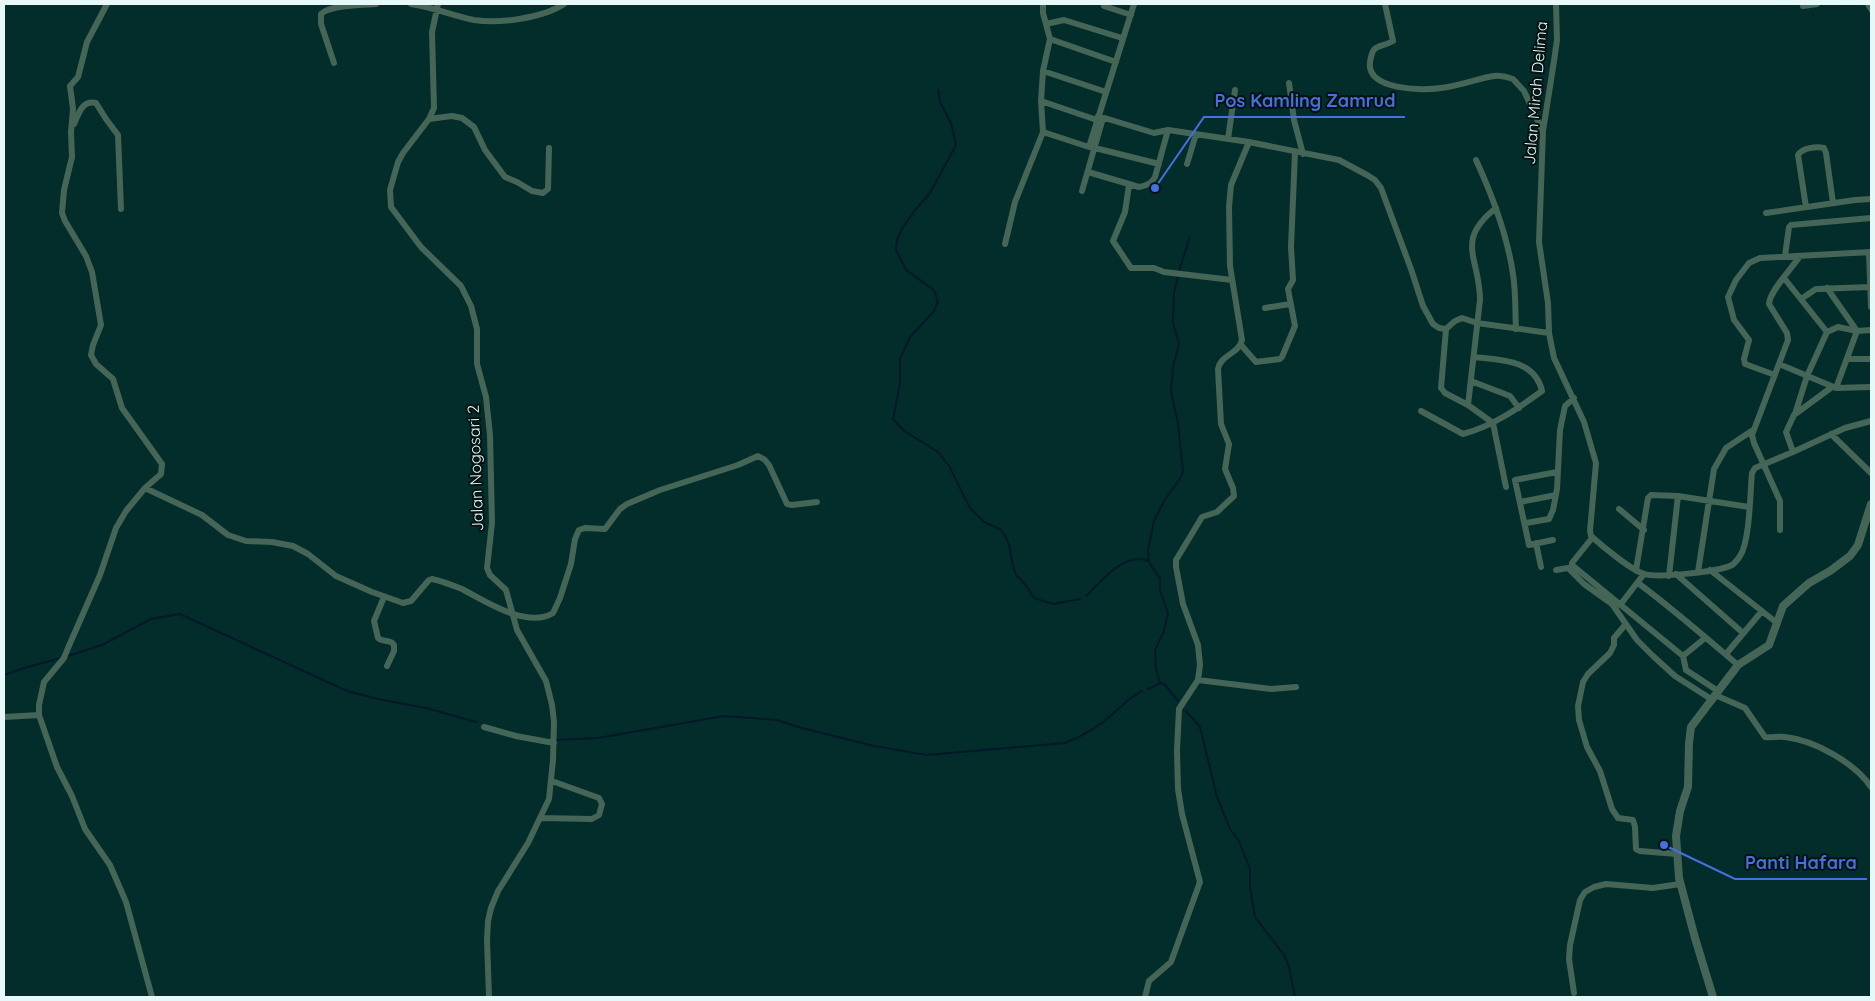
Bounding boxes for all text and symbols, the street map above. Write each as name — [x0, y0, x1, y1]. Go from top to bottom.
street label: Jalan Mirah Delima — [1519, 21, 1551, 165]
callout: Pos Kamling Zamrud — [1204, 84, 1405, 117]
text: Pos Kamling Zamrud — [1215, 89, 1395, 112]
street label: Jalan Nogosari 2 — [463, 404, 487, 532]
callout: Panti Hafara — [1735, 846, 1867, 879]
text: Panti Hafara — [1745, 851, 1857, 874]

